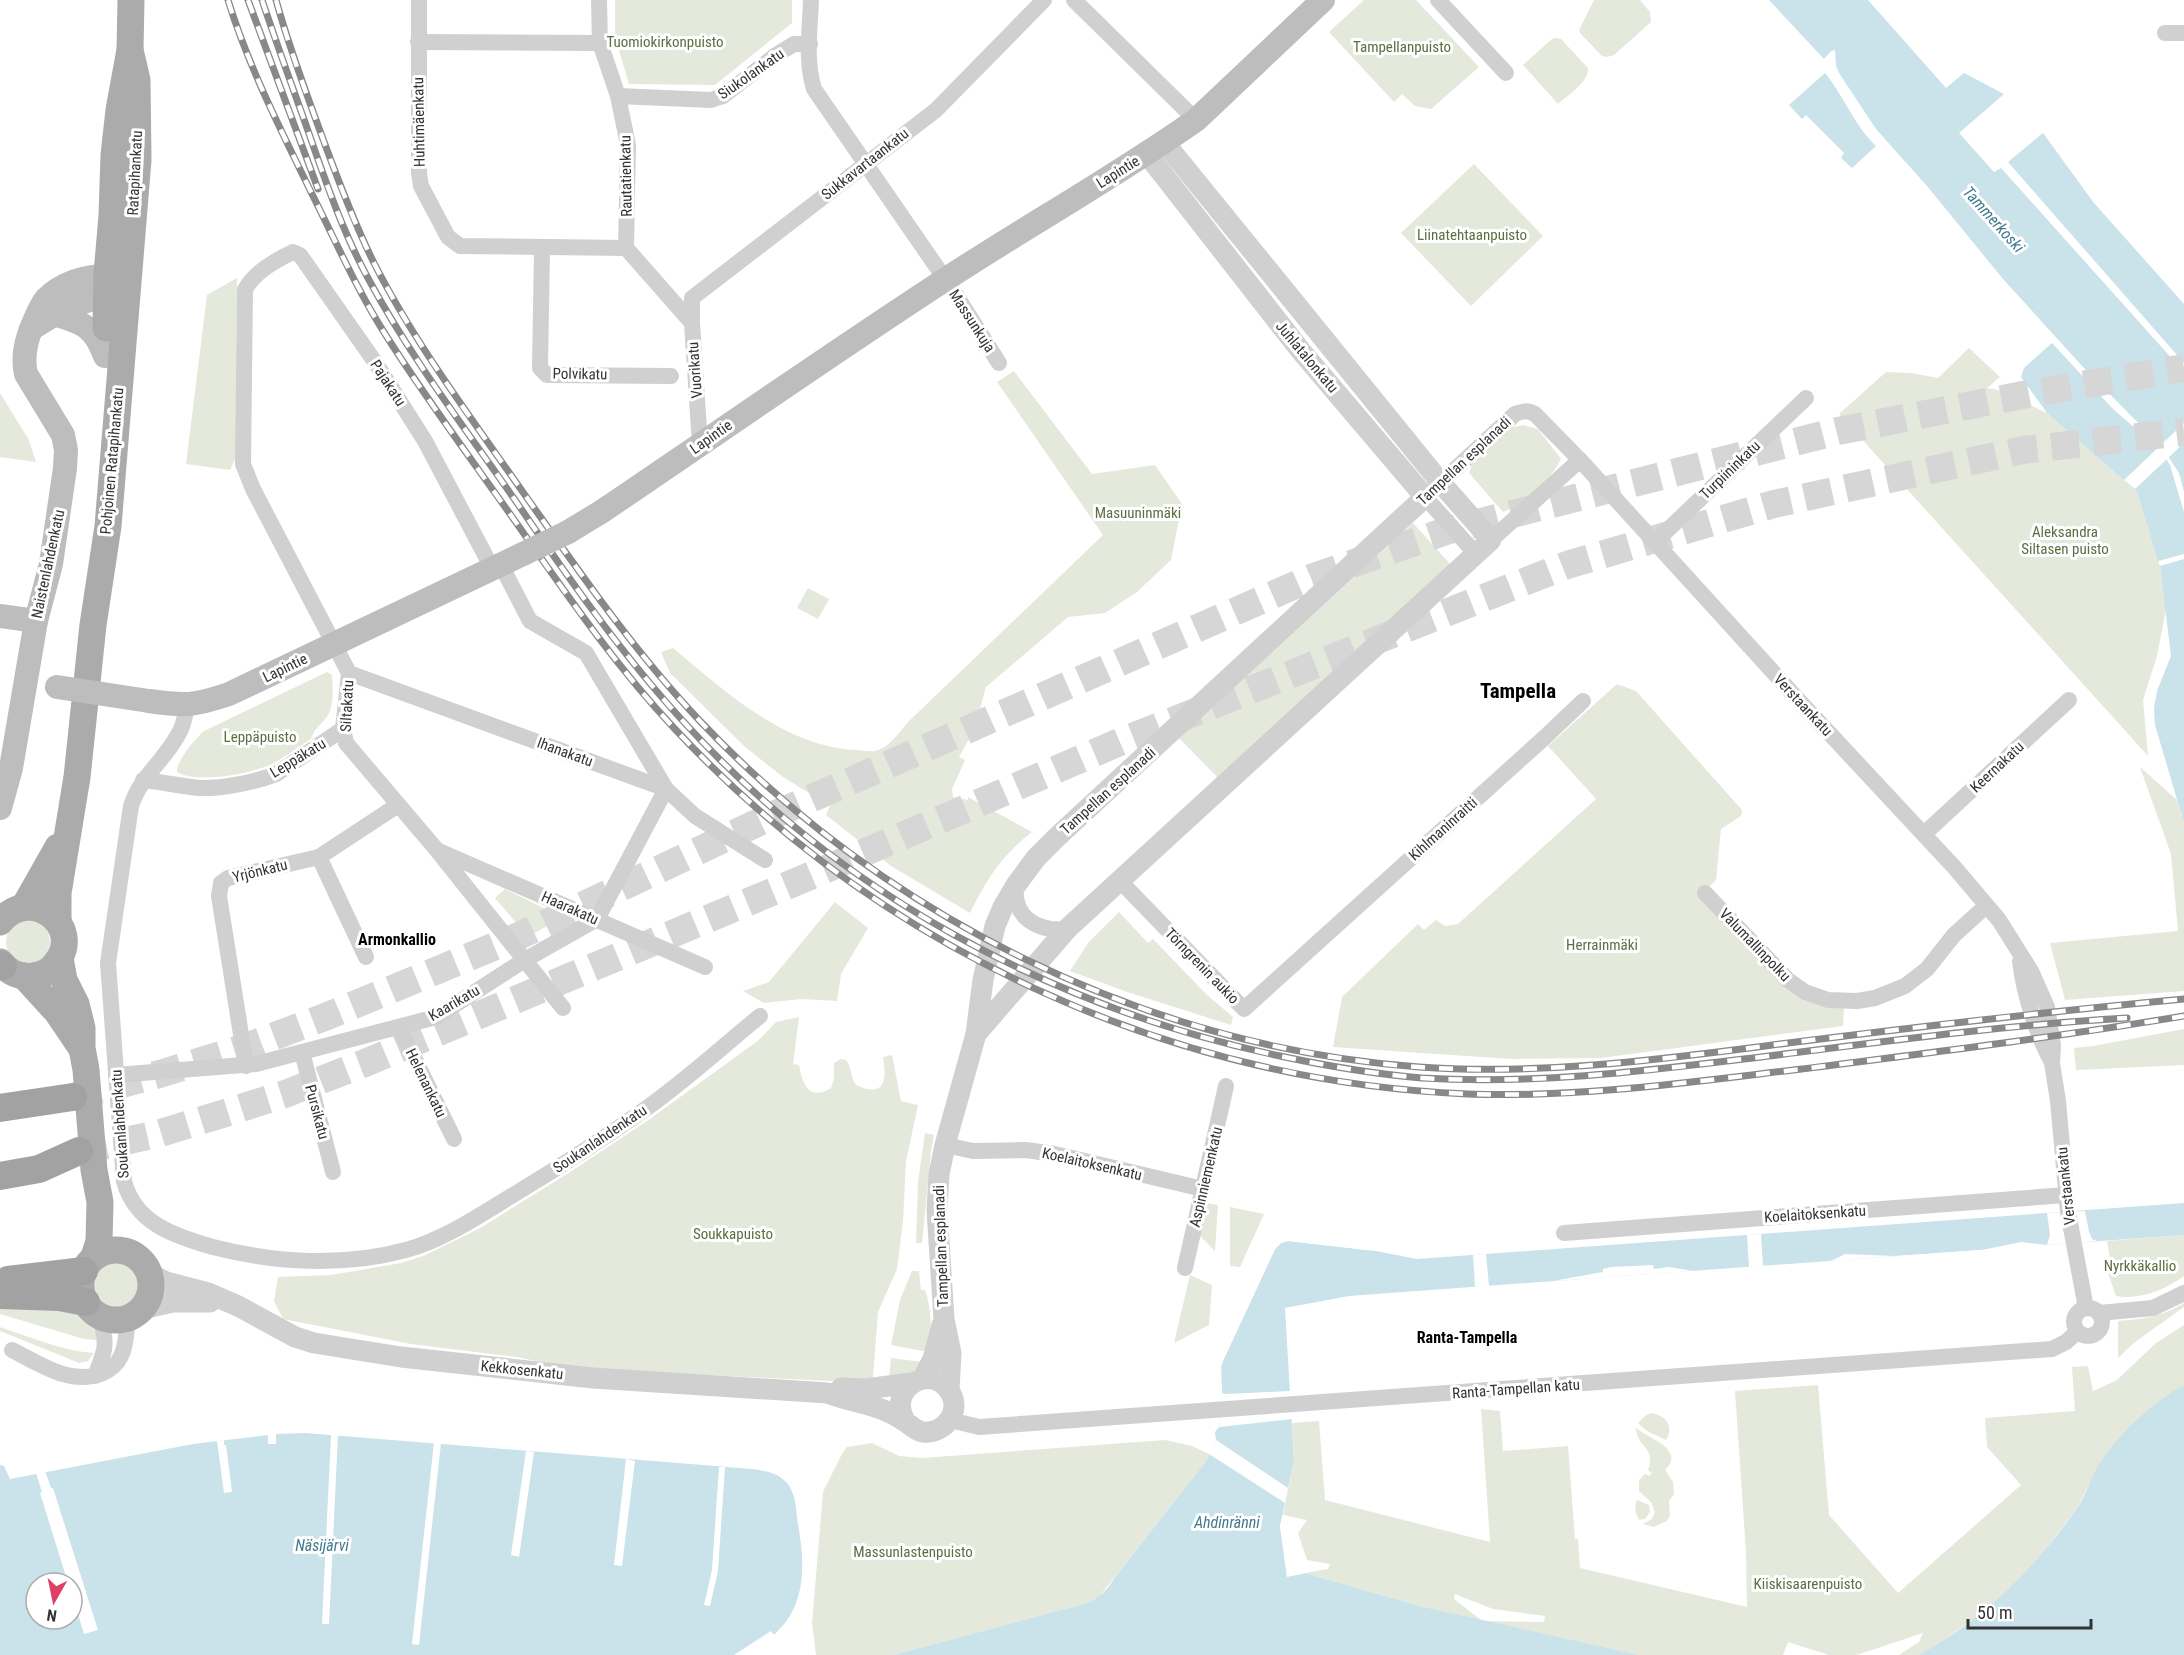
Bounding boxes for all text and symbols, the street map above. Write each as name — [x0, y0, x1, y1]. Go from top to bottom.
park label: Tuomiokirkonpuisto — [606, 33, 724, 51]
park label: Tampellanpuisto — [1353, 38, 1451, 56]
street label: Siukolankatu — [715, 45, 787, 103]
street label: Huhtimäenkatu — [409, 77, 429, 167]
street label: Sukkavartaankatu — [818, 124, 912, 204]
street label: Ratapihankatu — [124, 130, 146, 216]
street label: Rautatienkatu — [616, 135, 636, 217]
street label: Lapintie — [1093, 152, 1143, 192]
water label: Tammerkoski — [1959, 182, 2029, 257]
park label: Liinatehtaanpuisto — [1417, 226, 1527, 244]
street label: Massunkuja — [945, 286, 999, 356]
street label: Juhlatalonkatu — [1272, 318, 1342, 396]
street label: Vuorikatu — [684, 341, 706, 399]
street label: Pajakatu — [366, 356, 410, 410]
street label: Polvikatu — [553, 365, 607, 383]
street label: Pohjoinen Ratapihankatu — [97, 387, 127, 535]
street label: Tampellan esplanadi — [1413, 413, 1515, 509]
street label: Lapintie — [686, 416, 736, 458]
street label: Turpiininkatu — [1696, 437, 1764, 503]
park label: Masuuninmäki — [1095, 504, 1181, 522]
street label: Naistenlahdenkatu — [28, 508, 68, 620]
park label: Aleksandra Siltasen puisto — [2021, 523, 2109, 558]
street label: Lapintie — [260, 650, 310, 686]
street label: Verstaankatu — [1770, 670, 1836, 740]
district label: Tampella — [1480, 679, 1556, 703]
street label: Siltakatu — [337, 680, 357, 732]
park label: Leppäpuisto — [224, 728, 296, 746]
street label: Leppäkatu — [267, 734, 329, 782]
street label: Ihanakatu — [535, 734, 595, 770]
street label: Keernakatu — [1966, 738, 2028, 796]
street label: Tampellan esplanadi — [1057, 744, 1159, 838]
street label: Kihlmaninraitti — [1405, 794, 1481, 864]
street label: Yrjönkatu — [231, 855, 289, 887]
street label: Haarakatu — [539, 887, 601, 929]
street label: Valumallinpolku — [1716, 905, 1794, 985]
street label: Törngrenin aukio — [1161, 924, 1243, 1008]
district label: Armonkallio — [358, 930, 436, 949]
park label: Herrainmäki — [1566, 936, 1638, 954]
street label: Kaarikatu — [425, 981, 483, 1025]
street label: Helenankatu — [402, 1046, 450, 1120]
street label: Soukanlahdenkatu — [107, 1069, 133, 1179]
street label: Pursikatu — [301, 1083, 333, 1141]
street label: Soukanlahdenkatu — [550, 1101, 650, 1177]
street label: Aspinniemenkatu — [1186, 1125, 1226, 1229]
street label: Koelaitoksenkatu — [1040, 1144, 1144, 1184]
street label: Verstaankatu — [2053, 1146, 2079, 1226]
street label: Tampellan esplanadi — [930, 1185, 952, 1307]
street label: Koelaitoksenkatu — [1764, 1201, 1866, 1227]
park label: Soukkapuisto — [693, 1225, 773, 1243]
park label: Nyrkkäkallio — [2104, 1257, 2176, 1275]
district label: Ranta-Tampella — [1417, 1328, 1518, 1347]
street label: Kekkosenkatu — [480, 1357, 564, 1383]
street label: Ranta-Tampellan katu — [1451, 1376, 1581, 1402]
water label: Ahdinränni — [1193, 1513, 1260, 1532]
water label: Näsijärvi — [295, 1536, 349, 1555]
park label: Massunlastenpuisto — [853, 1543, 973, 1561]
north arrow — [24, 1571, 84, 1631]
park label: Kiiskisaarenpuisto — [1754, 1575, 1862, 1593]
scale bar — [1968, 1592, 2091, 1630]
text: 50 m — [1977, 1602, 2012, 1623]
text: N — [45, 1605, 58, 1625]

